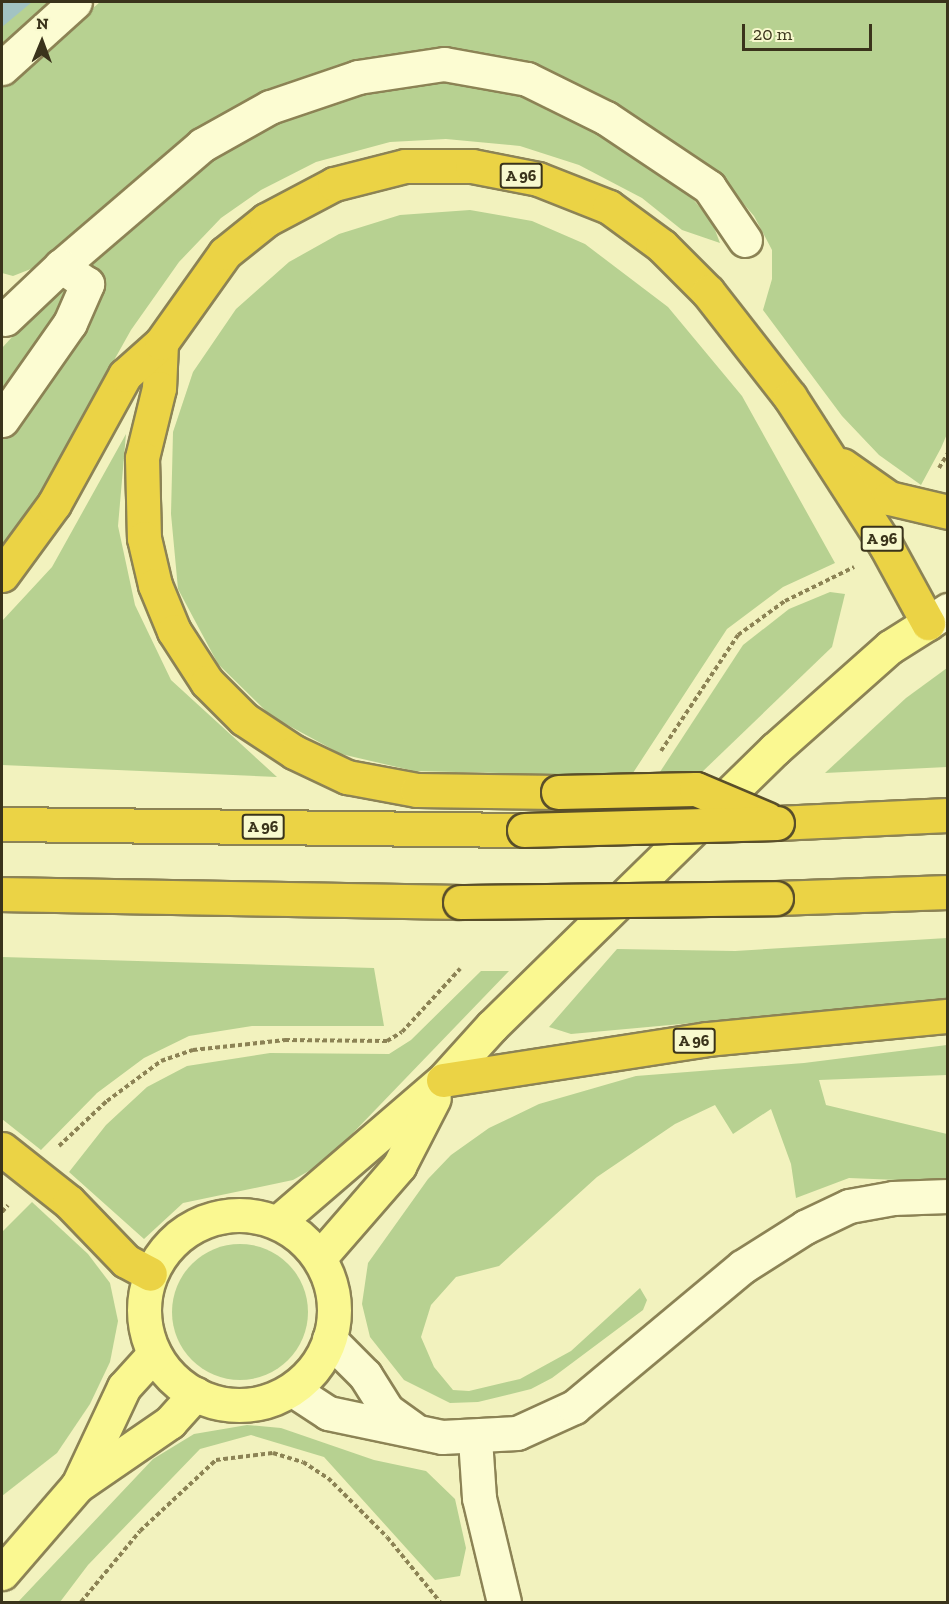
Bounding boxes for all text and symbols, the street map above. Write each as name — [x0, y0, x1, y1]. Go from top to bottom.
north arrow — [12, 12, 72, 72]
scale bar — [745, 12, 876, 50]
text: N — [36, 14, 49, 33]
text: 20 m — [753, 23, 792, 45]
road number: A 96 — [498, 163, 544, 189]
road number: A 96 — [860, 526, 904, 552]
road number: A 96 — [240, 814, 286, 840]
road number: A 96 — [672, 1028, 716, 1054]

